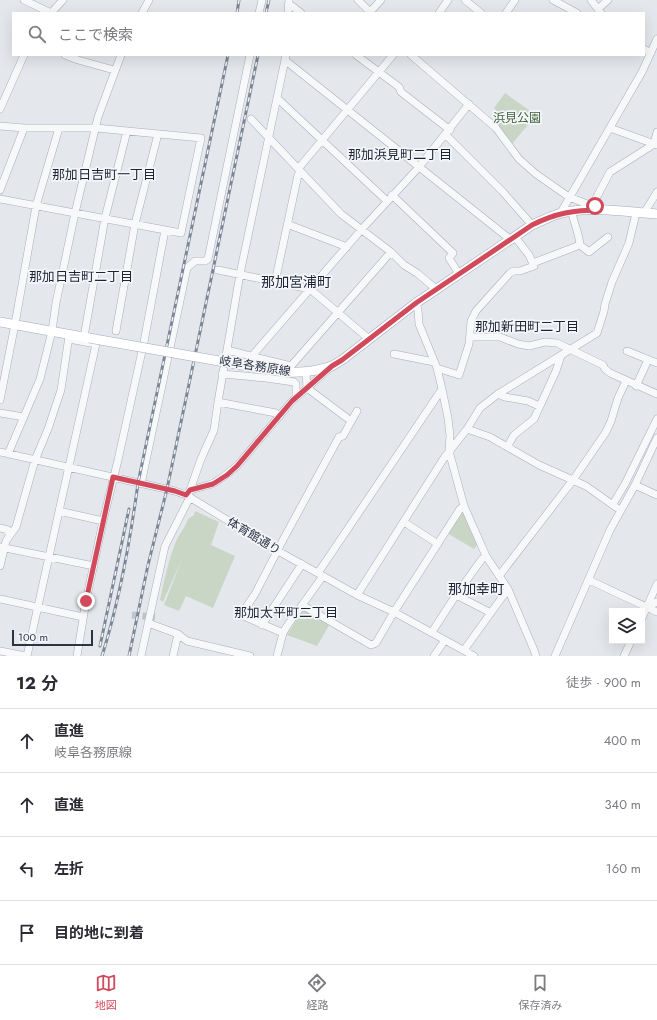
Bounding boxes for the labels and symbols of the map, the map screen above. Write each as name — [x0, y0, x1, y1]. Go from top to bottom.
park label: 浜見公園 — [493, 109, 541, 127]
district label: 那加浜見町二丁目 — [348, 145, 452, 164]
district label: 那加日吉町一丁目 — [52, 165, 156, 184]
route start — [586, 197, 604, 215]
district label: 那加日吉町二丁目 — [29, 267, 133, 286]
district label: 那加宮浦町 — [261, 272, 331, 292]
district label: 那加新田町二丁目 — [475, 317, 579, 336]
street label: 岐阜各務原線 — [218, 351, 292, 381]
street label: 体育館通り — [224, 513, 284, 559]
district label: 那加幸町 — [448, 579, 504, 599]
route end — [77, 592, 95, 610]
district label: 那加太平町二丁目 — [234, 603, 338, 622]
scale bar — [12, 628, 93, 647]

